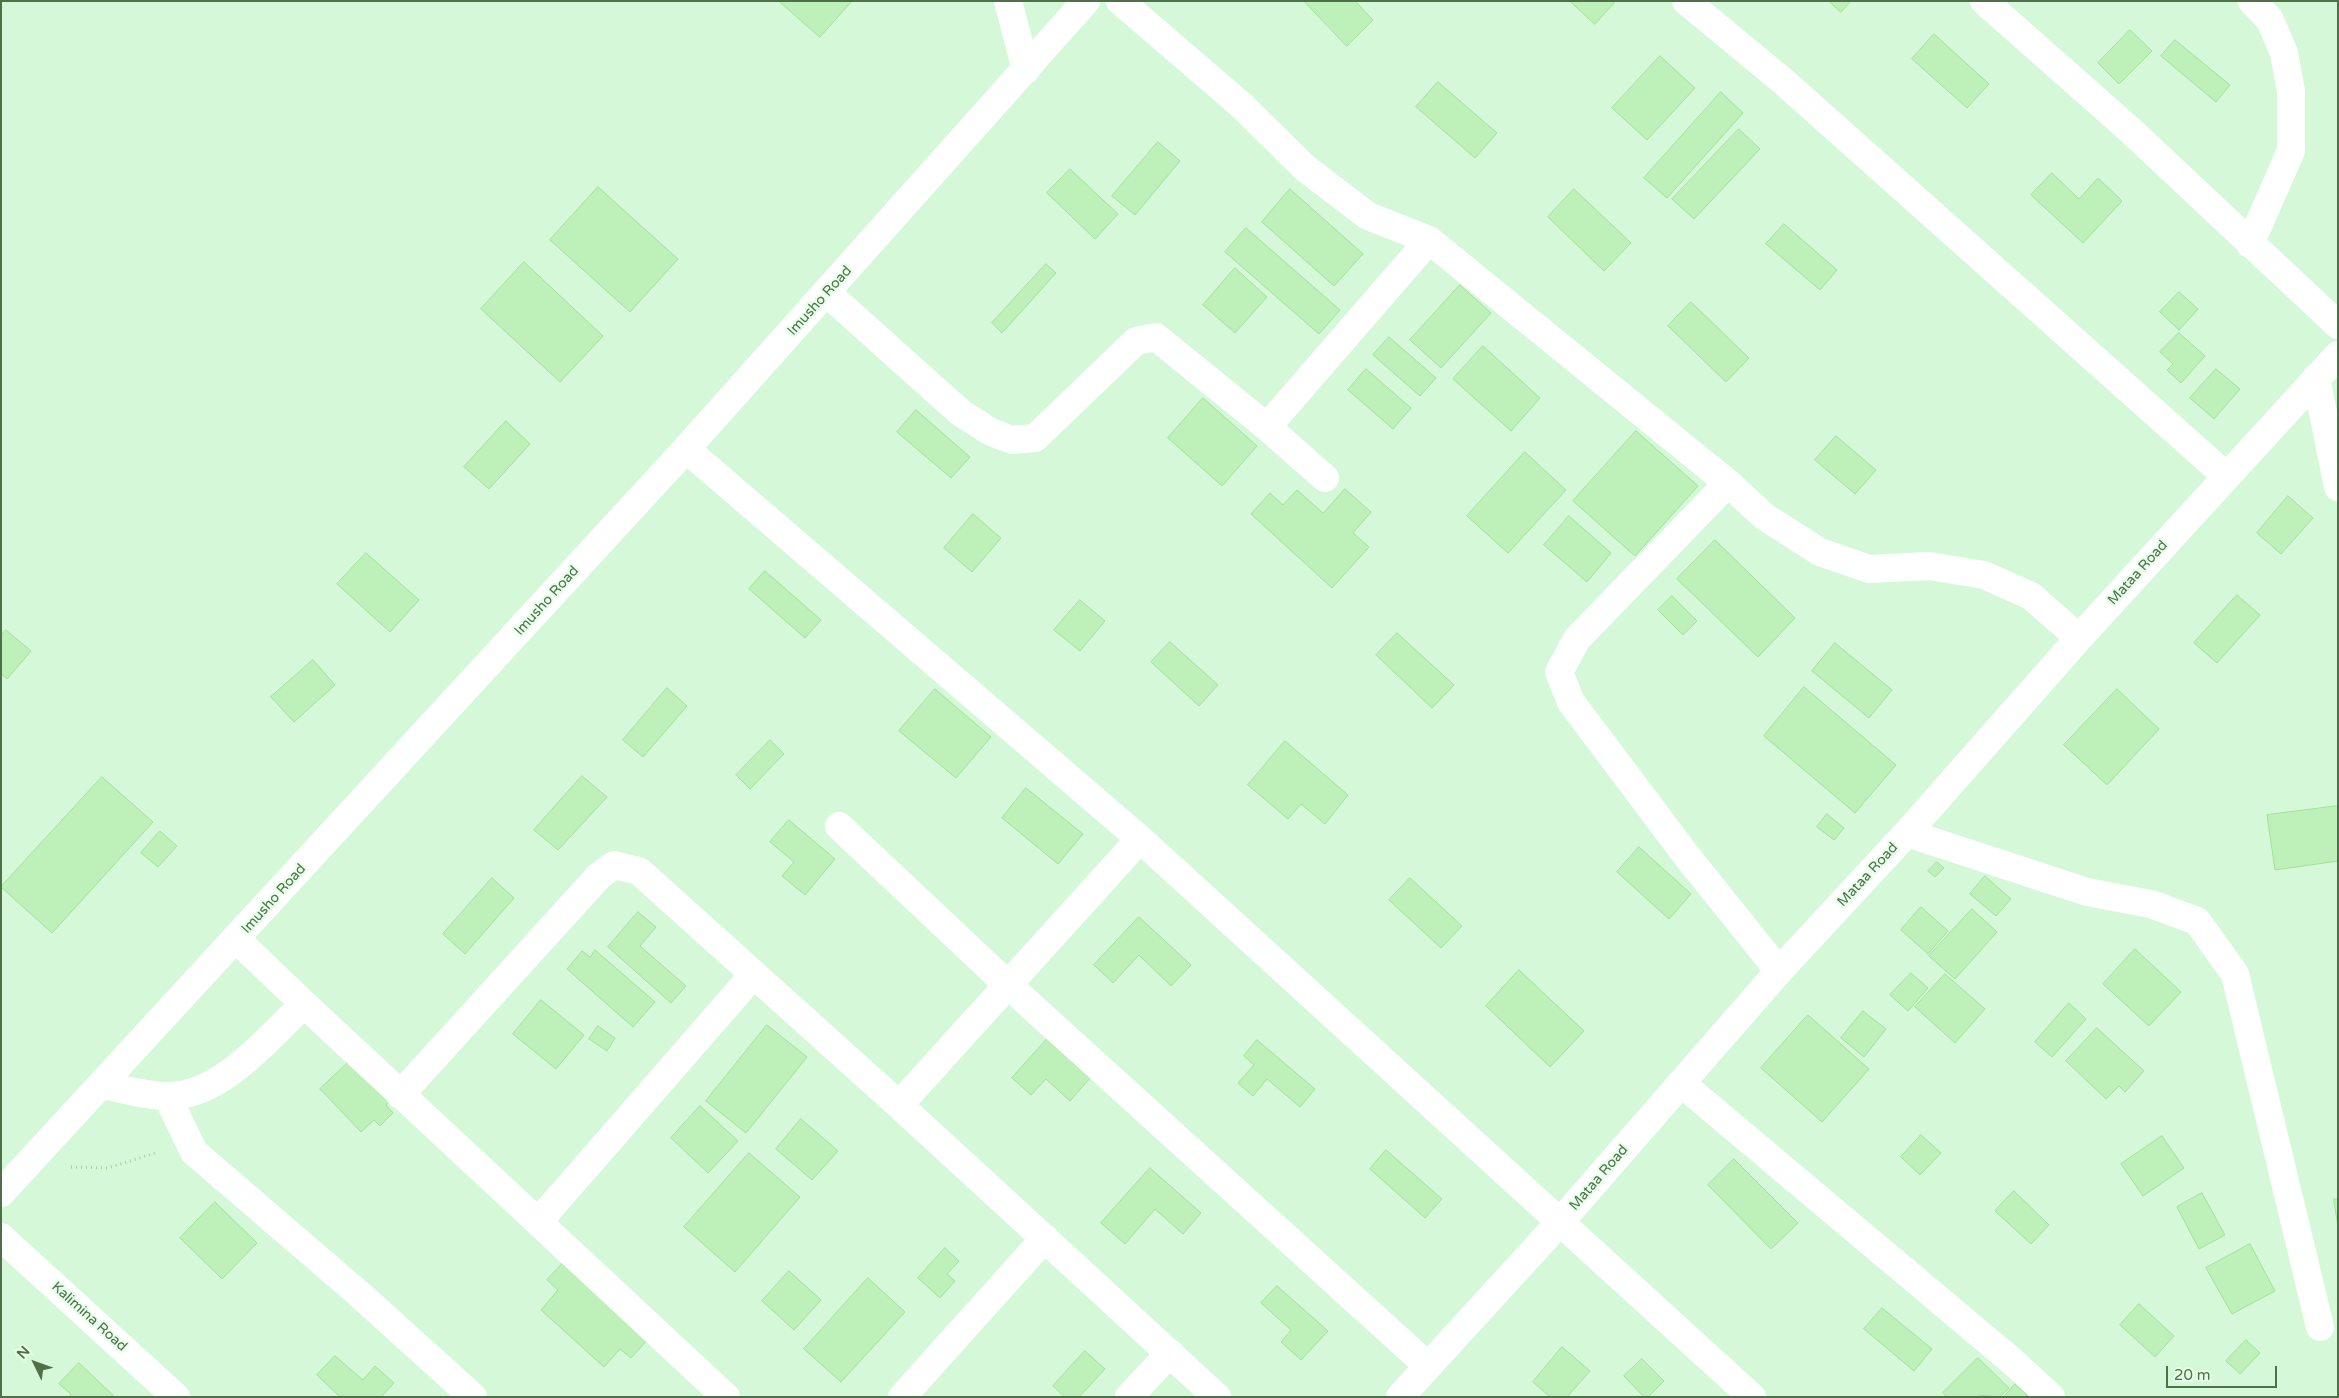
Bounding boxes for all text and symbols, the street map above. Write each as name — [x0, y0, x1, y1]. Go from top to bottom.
street label: Imusho Road — [784, 263, 856, 339]
street label: Mataa Road — [2105, 537, 2171, 609]
street label: Imusho Road — [511, 563, 583, 639]
street label: Mataa Road — [1834, 840, 1902, 910]
street label: Imusho Road — [238, 861, 310, 937]
street label: Mataa Road — [1566, 1142, 1632, 1214]
street label: Kalimina Road — [48, 1279, 130, 1355]
north arrow — [10, 1338, 60, 1388]
text: N — [13, 1343, 34, 1362]
scale bar — [2169, 1356, 2280, 1388]
text: 20 m — [2174, 1366, 2211, 1384]

